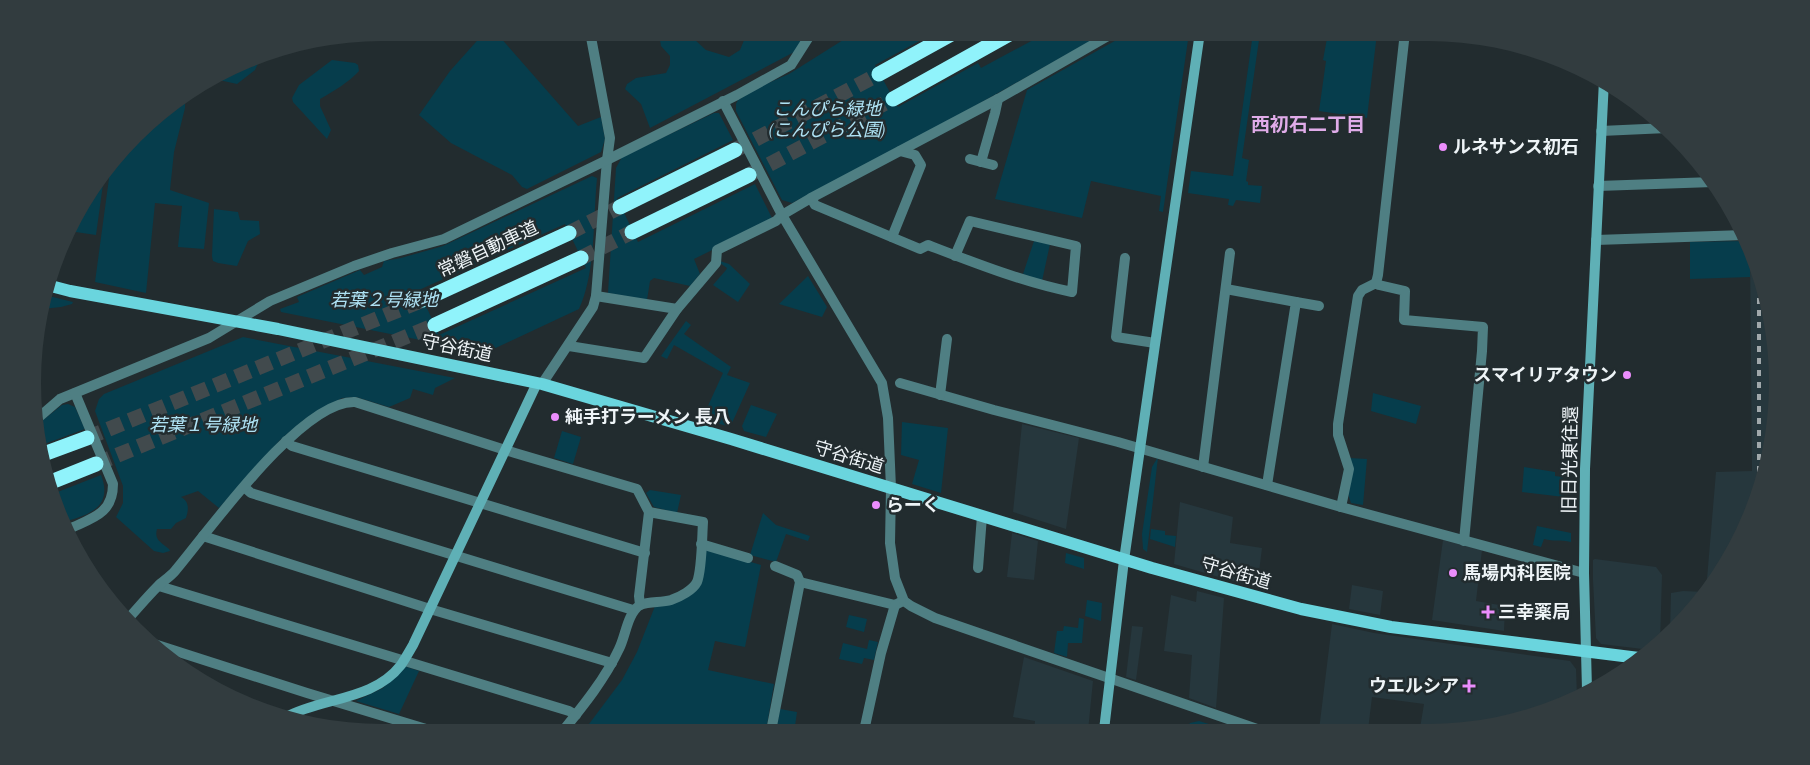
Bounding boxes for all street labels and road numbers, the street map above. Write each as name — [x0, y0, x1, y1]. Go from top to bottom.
street label: 常磐自動車道 — [434, 214, 543, 285]
street label: 守谷街道 — [419, 328, 495, 369]
street label: 旧日光東往還 — [1556, 406, 1585, 514]
street label: 守谷街道 — [810, 434, 887, 481]
street label: 守谷街道 — [1198, 551, 1274, 596]

